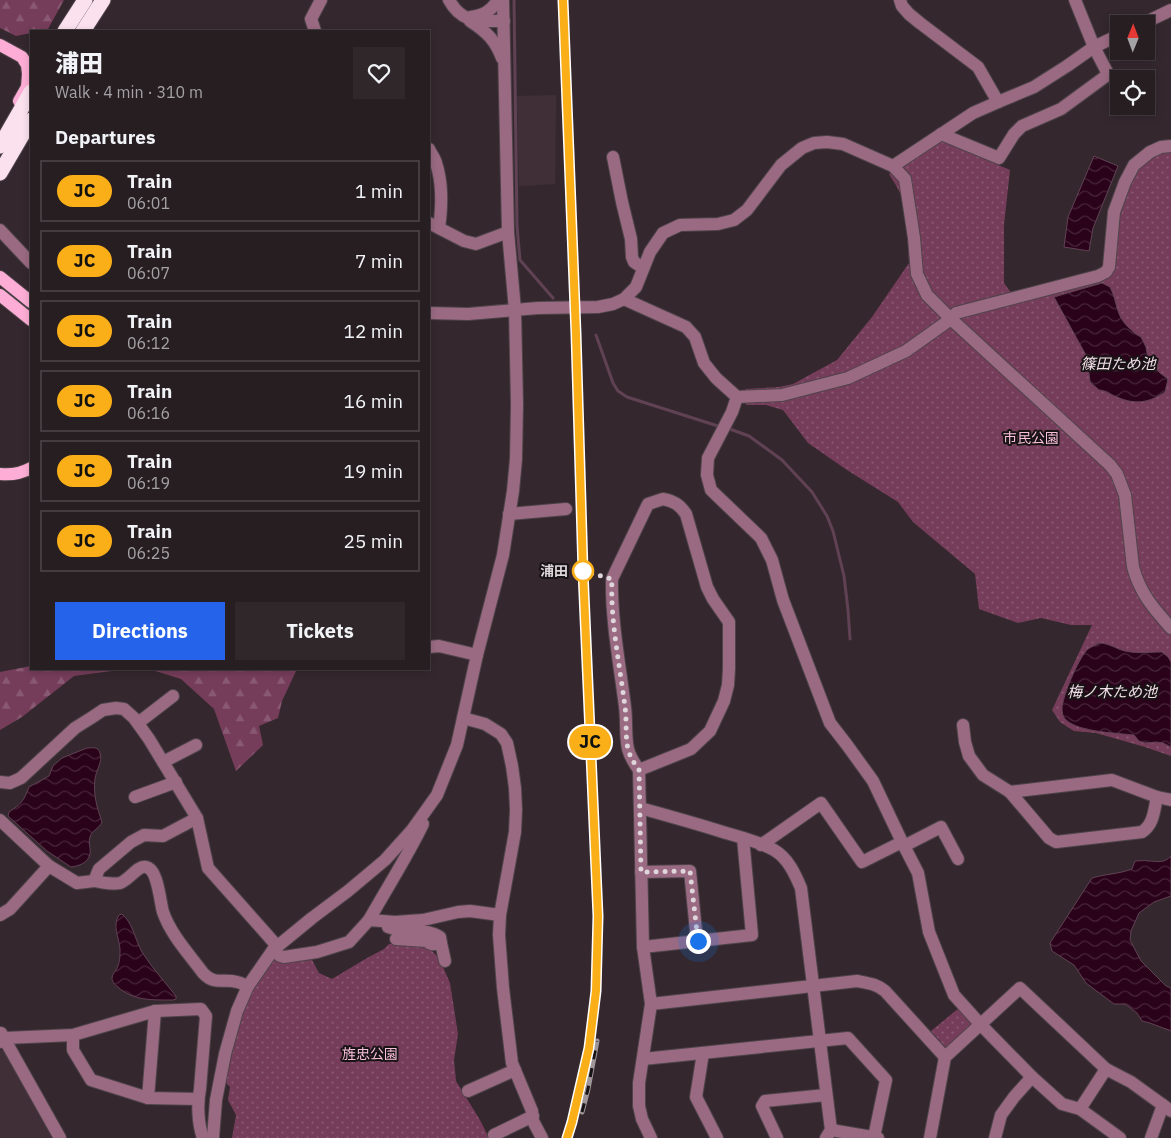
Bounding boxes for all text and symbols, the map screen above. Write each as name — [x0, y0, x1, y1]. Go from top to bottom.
north arrow — [1110, 15, 1155, 60]
map controls — [1110, 15, 1155, 115]
text: 浦田 — [55, 47, 103, 79]
button: heart — [353, 47, 405, 99]
button: locate — [1110, 70, 1155, 115]
text: Walk · 4 min · 310 m — [55, 82, 203, 102]
text: Departures — [55, 125, 155, 149]
text: Train — [127, 169, 172, 193]
text: JC — [74, 179, 95, 202]
text: 1 min — [355, 179, 403, 203]
text: 06:01 — [127, 193, 170, 213]
text: Train — [127, 239, 172, 263]
text: JC — [74, 249, 95, 272]
text: 7 min — [355, 249, 403, 273]
text: 06:07 — [127, 263, 170, 283]
text: Train — [127, 309, 172, 333]
text: JC — [74, 319, 95, 342]
text: 12 min — [344, 319, 403, 343]
text: 06:12 — [127, 333, 170, 353]
water label: 篠田ため池 — [1080, 354, 1157, 373]
text: Train — [127, 379, 172, 403]
text: JC — [74, 389, 95, 412]
text: 16 min — [344, 389, 403, 413]
text: 06:16 — [127, 403, 170, 423]
park label: 市民公園 — [1003, 429, 1059, 447]
text: Train — [127, 449, 172, 473]
text: JC — [74, 459, 95, 482]
text: 19 min — [344, 459, 403, 483]
text: 06:19 — [127, 473, 170, 493]
text: Train — [127, 519, 172, 543]
text: JC — [74, 529, 95, 552]
text: 25 min — [344, 529, 403, 553]
text: 06:25 — [127, 543, 170, 563]
marker: 浦田 — [572, 560, 594, 582]
place label: 浦田 — [540, 562, 568, 580]
button: Directions — [55, 602, 225, 660]
button: Tickets — [235, 602, 405, 660]
water label: 梅ノ木ため池 — [1067, 682, 1159, 701]
line badge: JC — [568, 726, 612, 758]
text: JC — [579, 730, 601, 753]
your location — [686, 929, 711, 954]
park label: 旌忠公園 — [342, 1045, 398, 1063]

